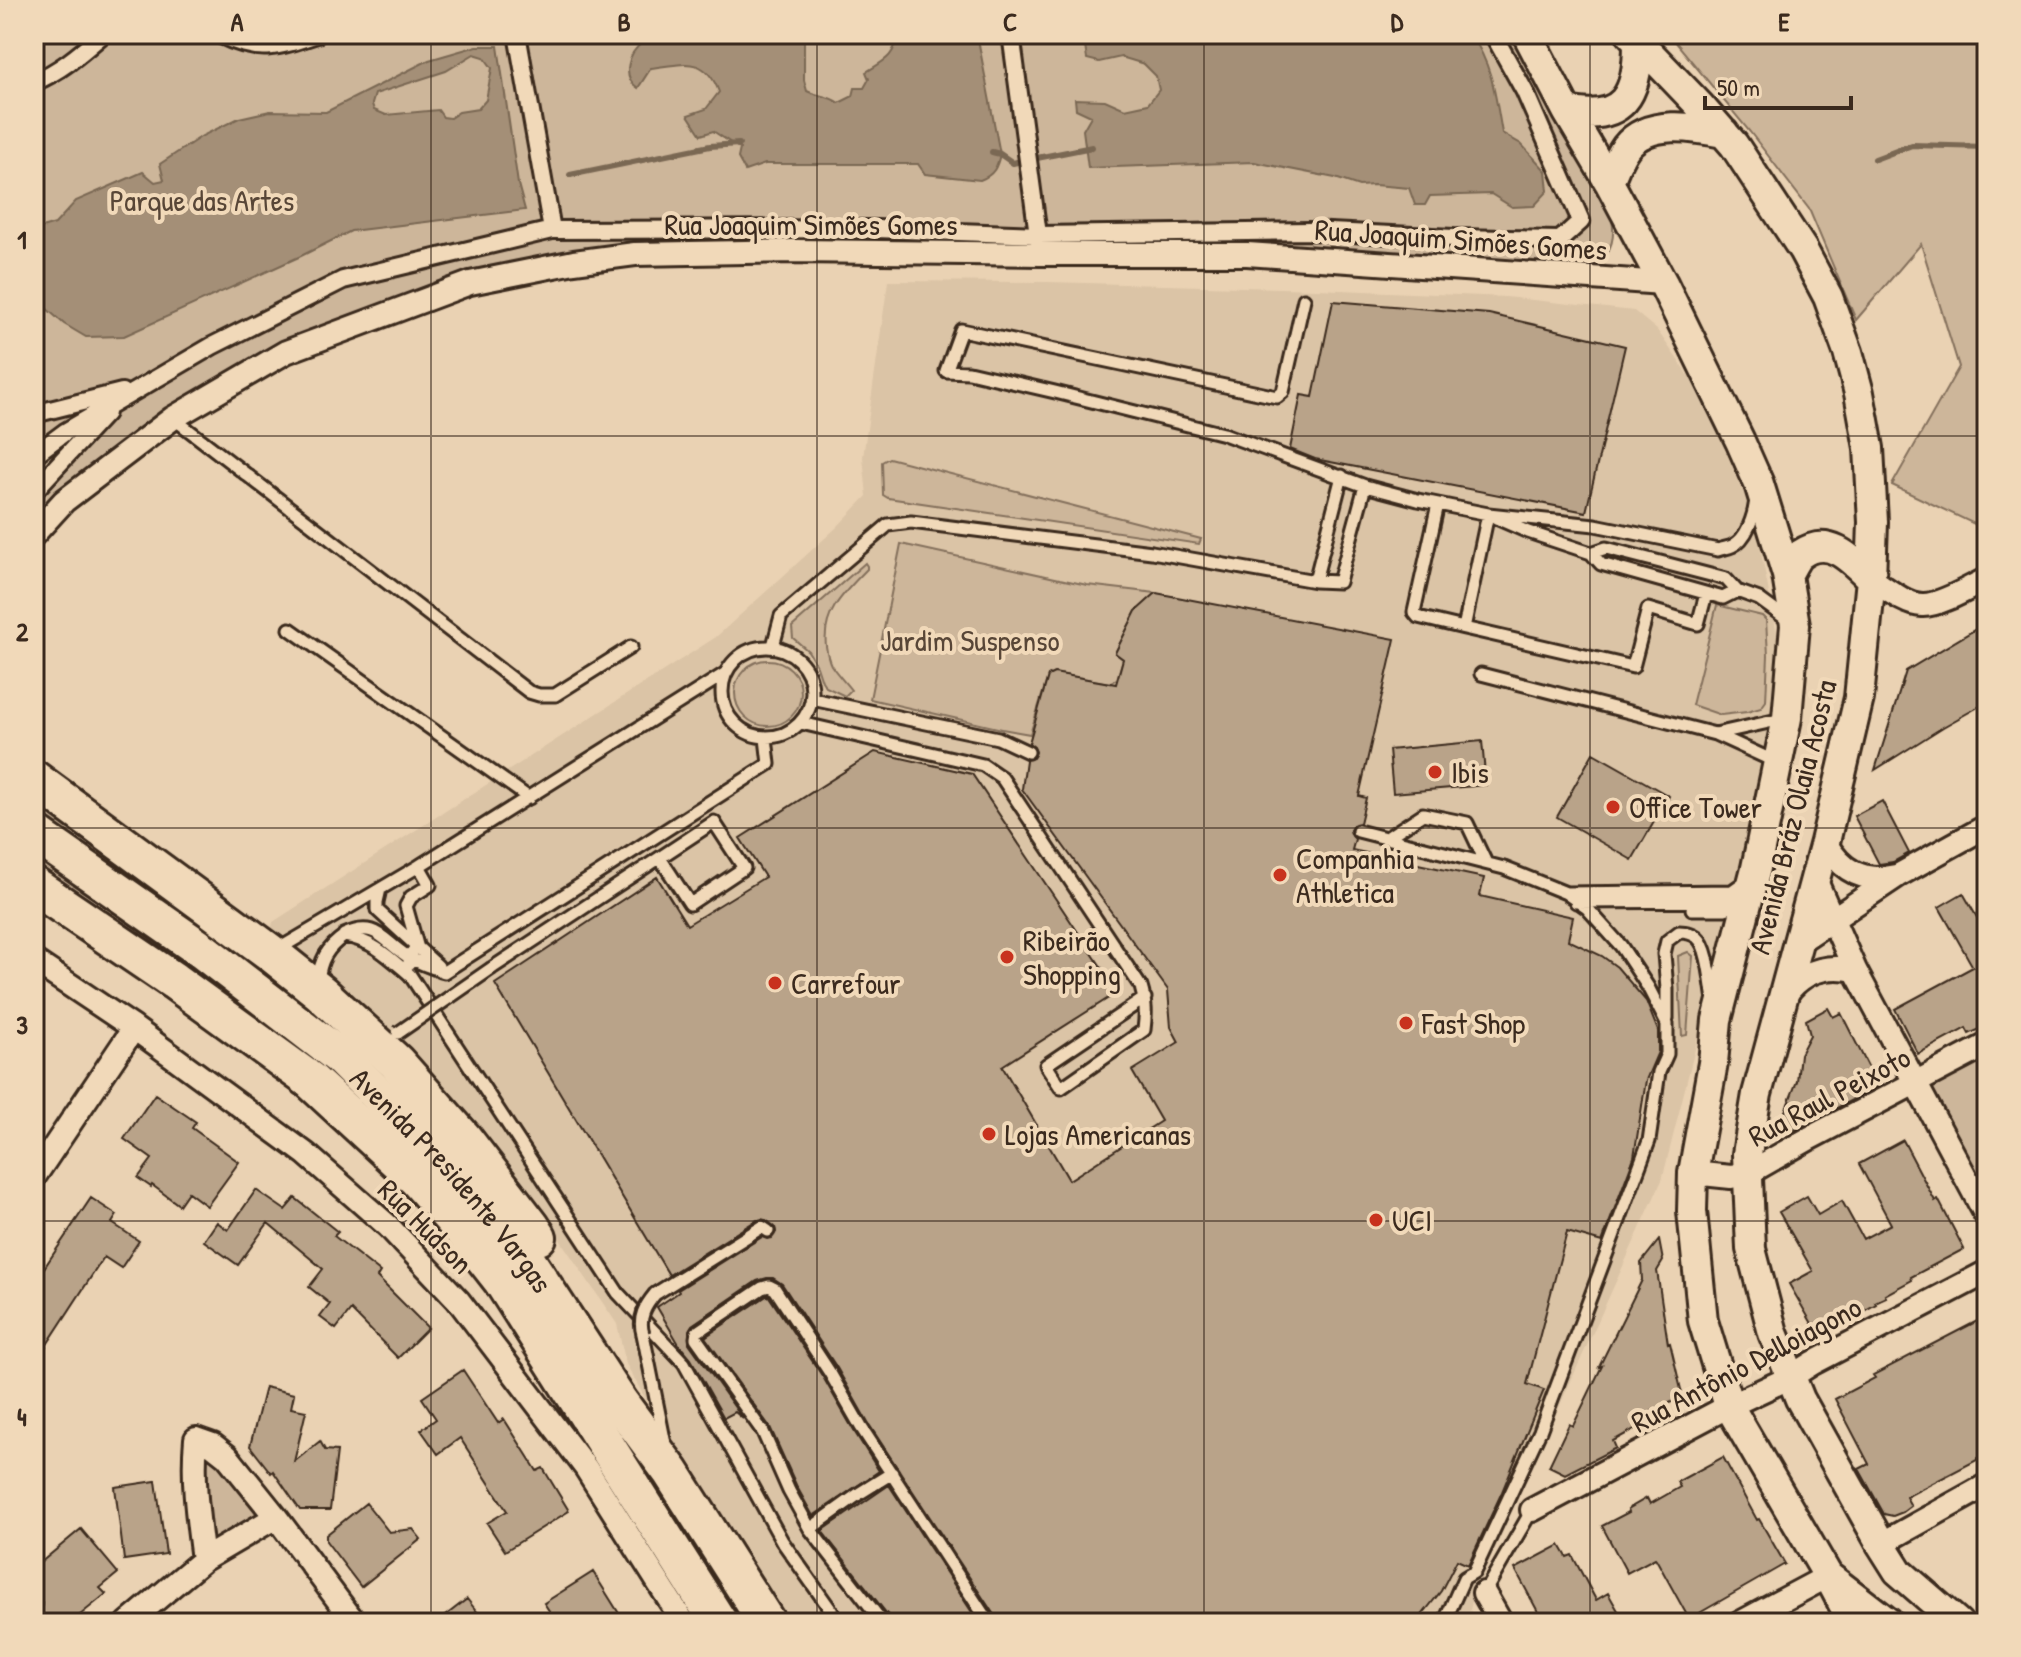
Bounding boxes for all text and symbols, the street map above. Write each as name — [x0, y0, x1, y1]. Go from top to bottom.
text: A — [231, 4, 244, 39]
text: B — [617, 4, 631, 39]
text: C — [1003, 4, 1017, 39]
text: D — [1391, 4, 1404, 39]
text: E — [1778, 4, 1790, 39]
scale bar — [1705, 60, 1851, 110]
text: 50 m — [1717, 71, 1760, 103]
park label: Parque das Artes — [110, 180, 294, 220]
street label: Rua Joaquim Simões Gomes — [665, 204, 957, 244]
street label: Rua Joaquim Simões Gomes — [1314, 209, 1608, 269]
text: 1 — [17, 222, 27, 257]
text: 2 — [16, 614, 29, 649]
park label: Jardim Suspenso — [880, 620, 1060, 660]
street label: Avenida Bráz Olaia Acosta — [1739, 675, 1845, 958]
place label: Ibis — [1451, 752, 1489, 792]
marker: Ibis — [1426, 763, 1444, 781]
place label: Office Tower — [1629, 787, 1763, 827]
marker: Office Tower — [1604, 798, 1622, 816]
place label: Companhia Athletica — [1296, 838, 1414, 912]
marker: Companhia Athletica — [1271, 866, 1289, 884]
place label: Ribeirão Shopping — [1023, 920, 1121, 994]
marker: Ribeirão Shopping — [998, 948, 1016, 966]
place label: Carrefour — [791, 963, 901, 1003]
marker: Carrefour — [766, 974, 784, 992]
place label: Fast Shop — [1421, 1003, 1525, 1043]
text: 3 — [16, 1007, 28, 1042]
marker: Fast Shop — [1397, 1014, 1415, 1032]
street label: Rua Raul Peixoto — [1741, 1037, 1917, 1155]
street label: Avenida Presidente Vargas — [342, 1058, 563, 1300]
place label: Lojas Americanas — [1005, 1114, 1191, 1154]
marker: Lojas Americanas — [980, 1125, 998, 1143]
street label: Rua Hudson — [370, 1170, 482, 1282]
place label: UCI — [1392, 1200, 1432, 1240]
marker: UCI — [1367, 1211, 1385, 1229]
street label: Rua Antônio Delloiagono — [1624, 1286, 1868, 1442]
text: 4 — [17, 1399, 27, 1434]

